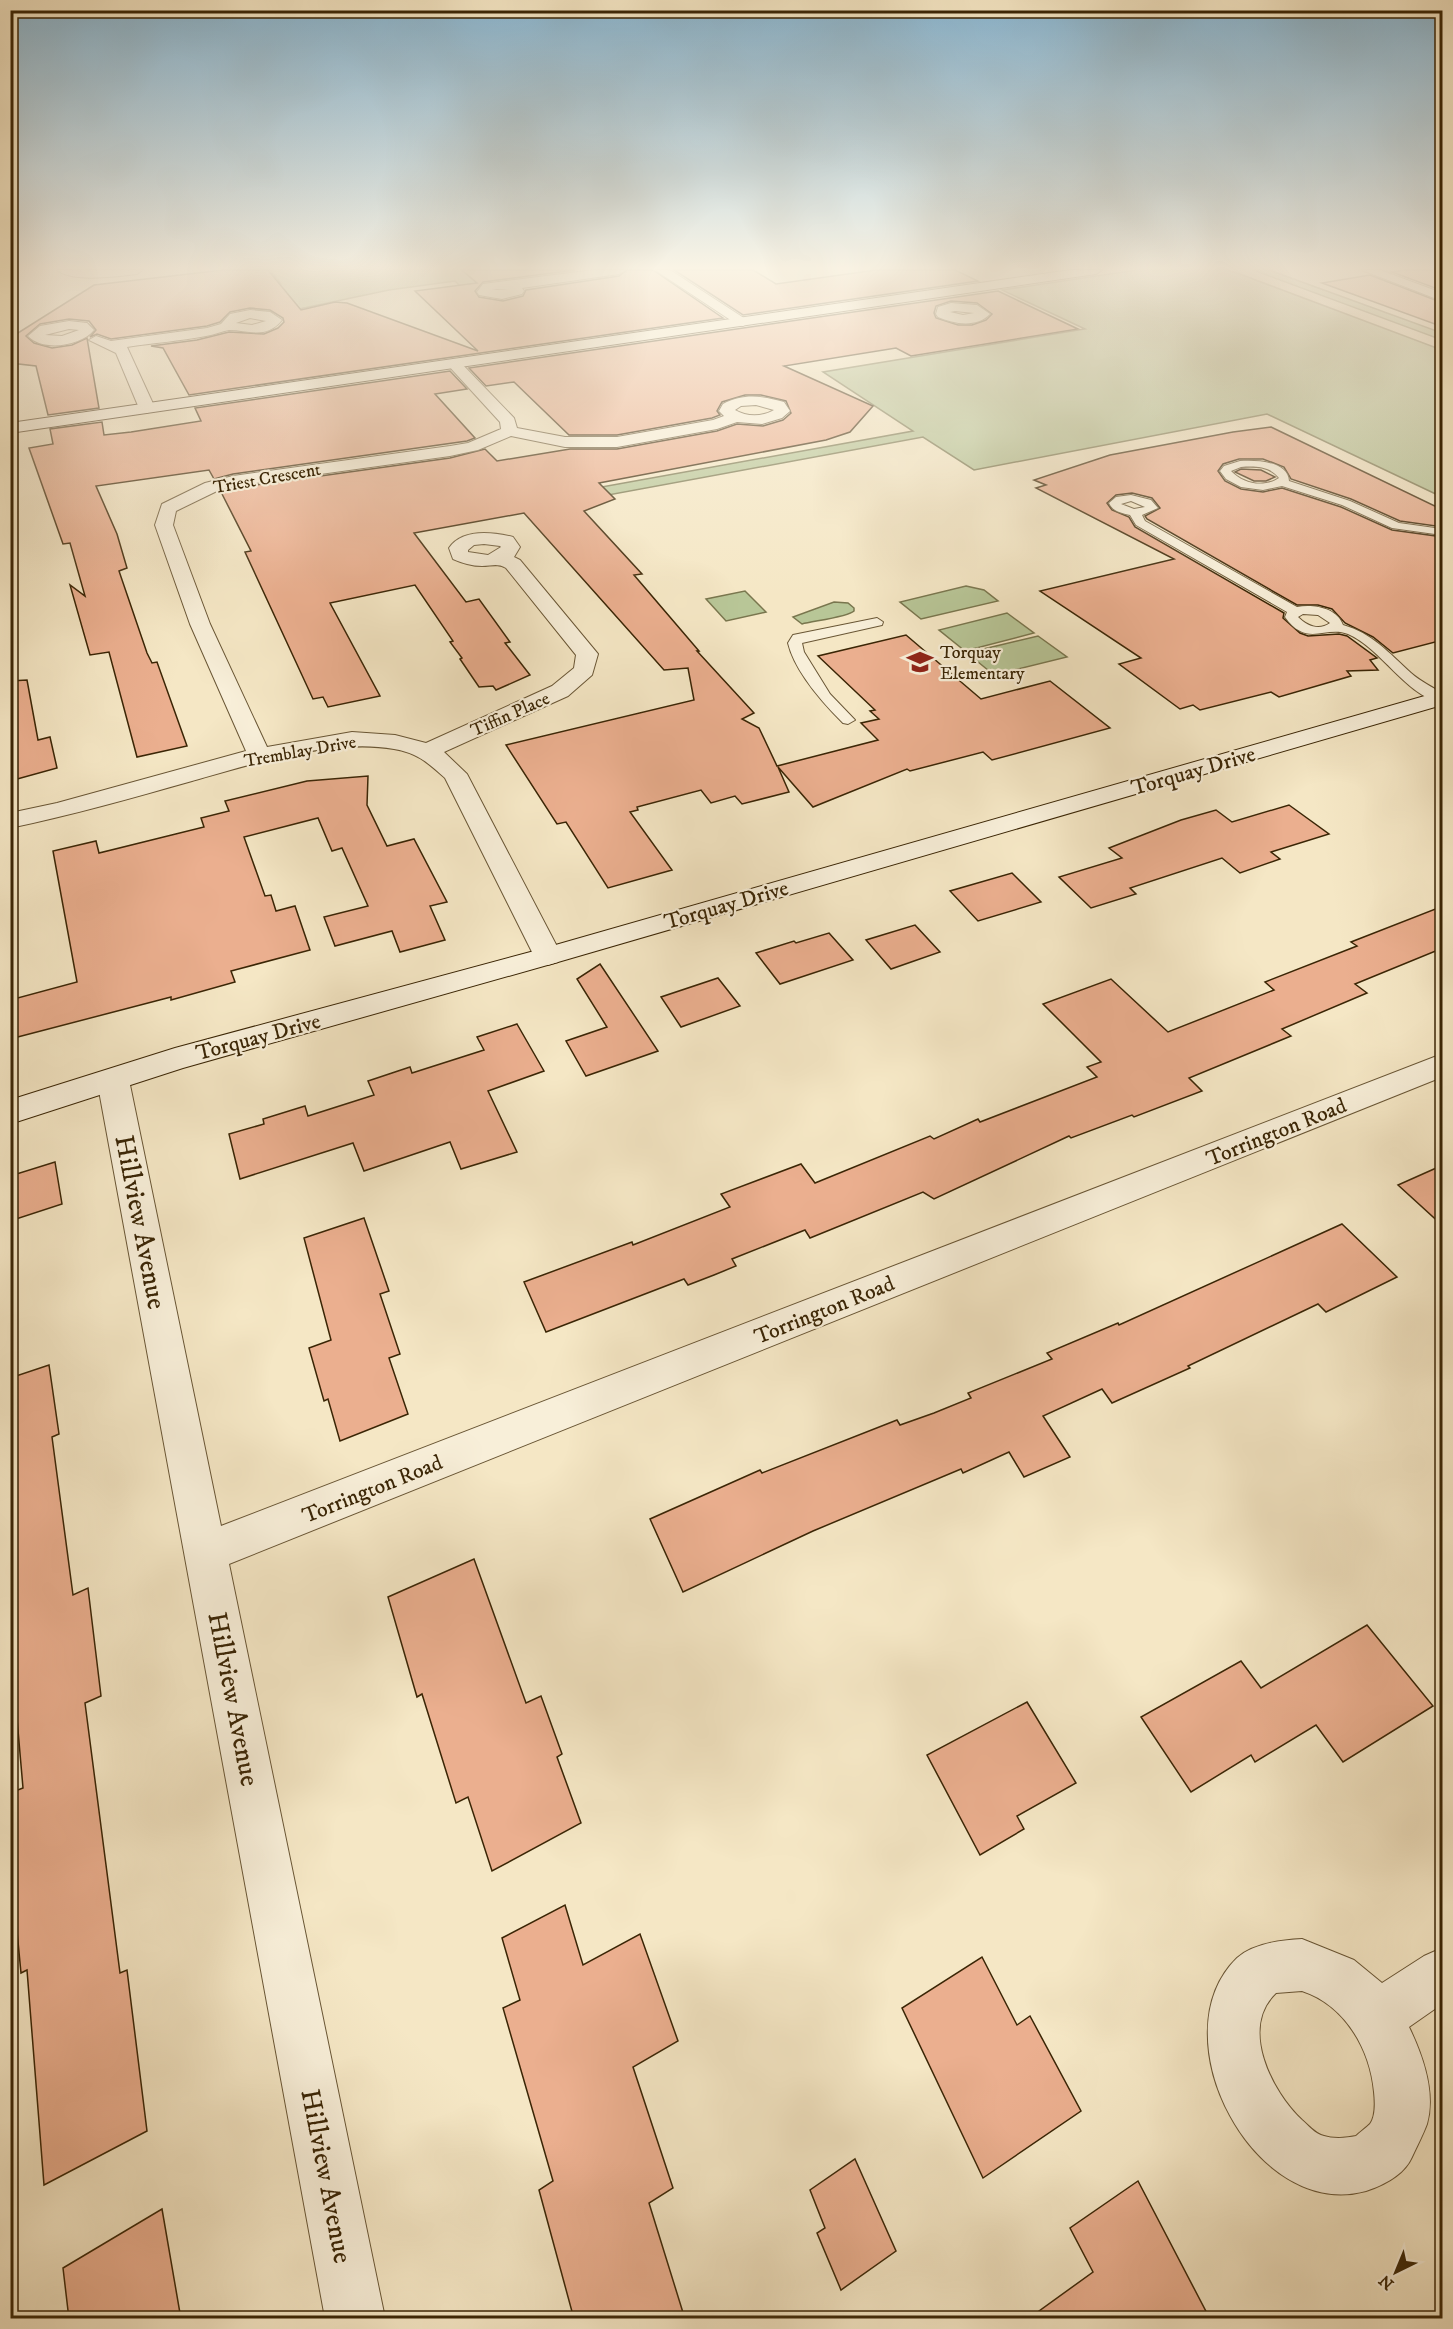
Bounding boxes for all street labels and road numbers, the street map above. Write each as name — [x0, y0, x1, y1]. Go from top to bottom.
street label: Triest Crescent — [212, 459, 323, 499]
street label: Tiffin Place — [468, 688, 553, 742]
street label: Tremblay Drive — [243, 731, 358, 773]
street label: Torquay Drive — [1128, 741, 1259, 802]
street label: Torquay Drive — [661, 875, 792, 936]
street label: Torquay Drive — [193, 1008, 324, 1067]
street label: Torrington Road — [1203, 1092, 1351, 1173]
street label: Hillview Avenue — [106, 1132, 174, 1312]
street label: Torrington Road — [751, 1270, 899, 1351]
street label: Torrington Road — [299, 1449, 447, 1530]
street label: Hillview Avenue — [199, 1609, 267, 1789]
street label: Hillview Avenue — [292, 2086, 360, 2266]

